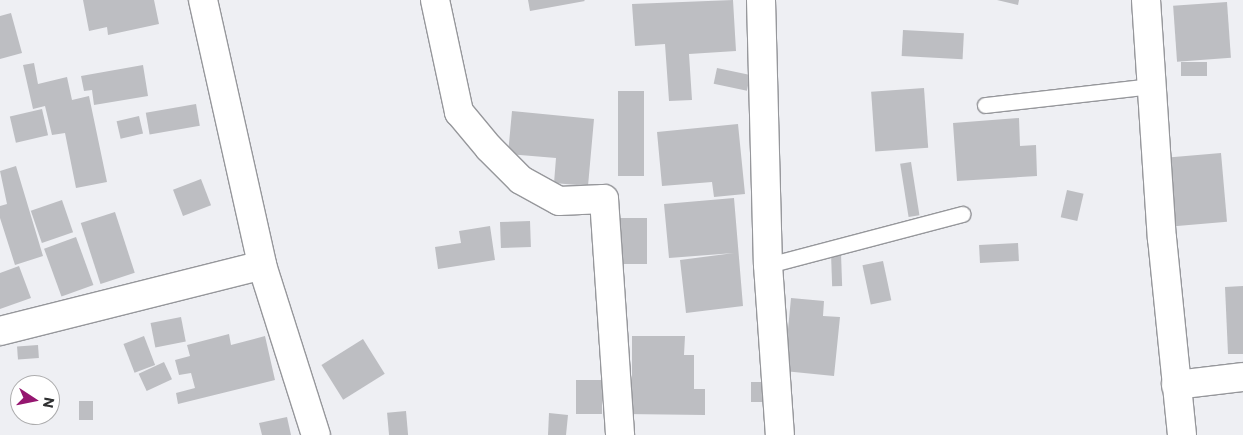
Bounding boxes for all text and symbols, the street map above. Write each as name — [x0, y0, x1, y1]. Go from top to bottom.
north arrow — [10, 375, 60, 425]
text: N — [40, 396, 59, 410]

